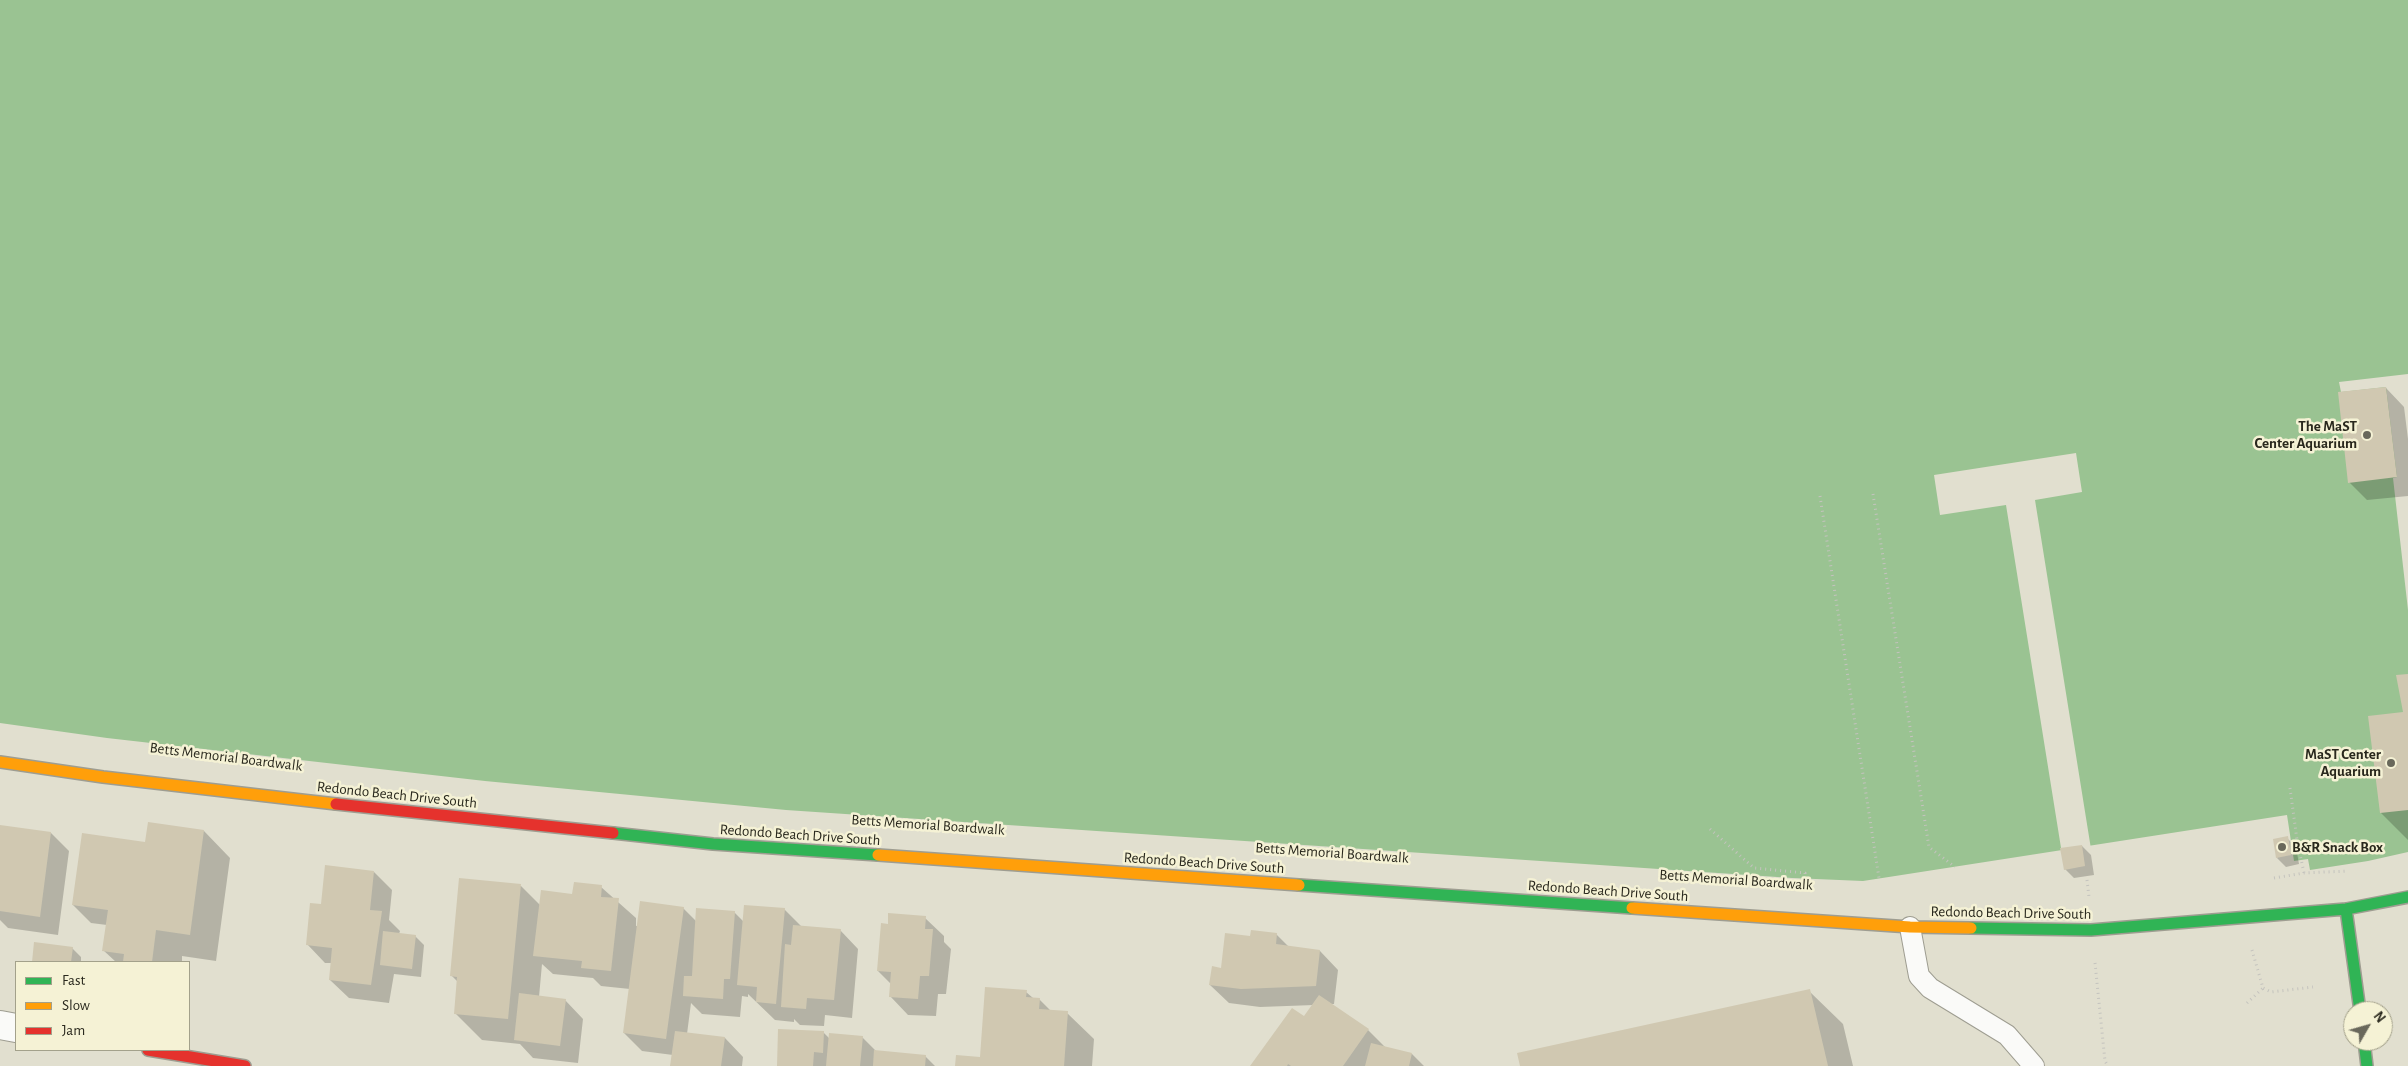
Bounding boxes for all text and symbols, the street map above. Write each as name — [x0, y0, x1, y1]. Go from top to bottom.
place label: The MaST Center Aquarium — [2254, 417, 2357, 452]
marker: The MaST Center Aquarium — [2361, 429, 2373, 441]
street label: Betts Memorial Boardwalk — [149, 739, 303, 775]
place label: MaST Center Aquarium — [2305, 745, 2381, 780]
marker: MaST Center Aquarium — [2385, 757, 2397, 769]
street label: Redondo Beach Drive South — [316, 778, 478, 812]
street label: Betts Memorial Boardwalk — [851, 811, 1005, 839]
street label: Redondo Beach Drive South — [719, 820, 881, 850]
place label: B&R Snack Box — [2292, 838, 2383, 856]
street label: Betts Memorial Boardwalk — [1255, 839, 1409, 867]
marker: B&R Snack Box — [2276, 841, 2288, 853]
street label: Redondo Beach Drive South — [1123, 848, 1285, 878]
street label: Betts Memorial Boardwalk — [1659, 866, 1813, 894]
street label: Redondo Beach Drive South — [1527, 876, 1689, 906]
street label: Redondo Beach Drive South — [1930, 903, 2092, 923]
legend — [15, 961, 190, 1051]
text: Fast — [62, 973, 85, 988]
text: Slow — [62, 998, 90, 1013]
north arrow — [2343, 1001, 2393, 1051]
text: N — [2371, 1009, 2388, 1026]
text: Jam — [62, 1023, 85, 1038]

